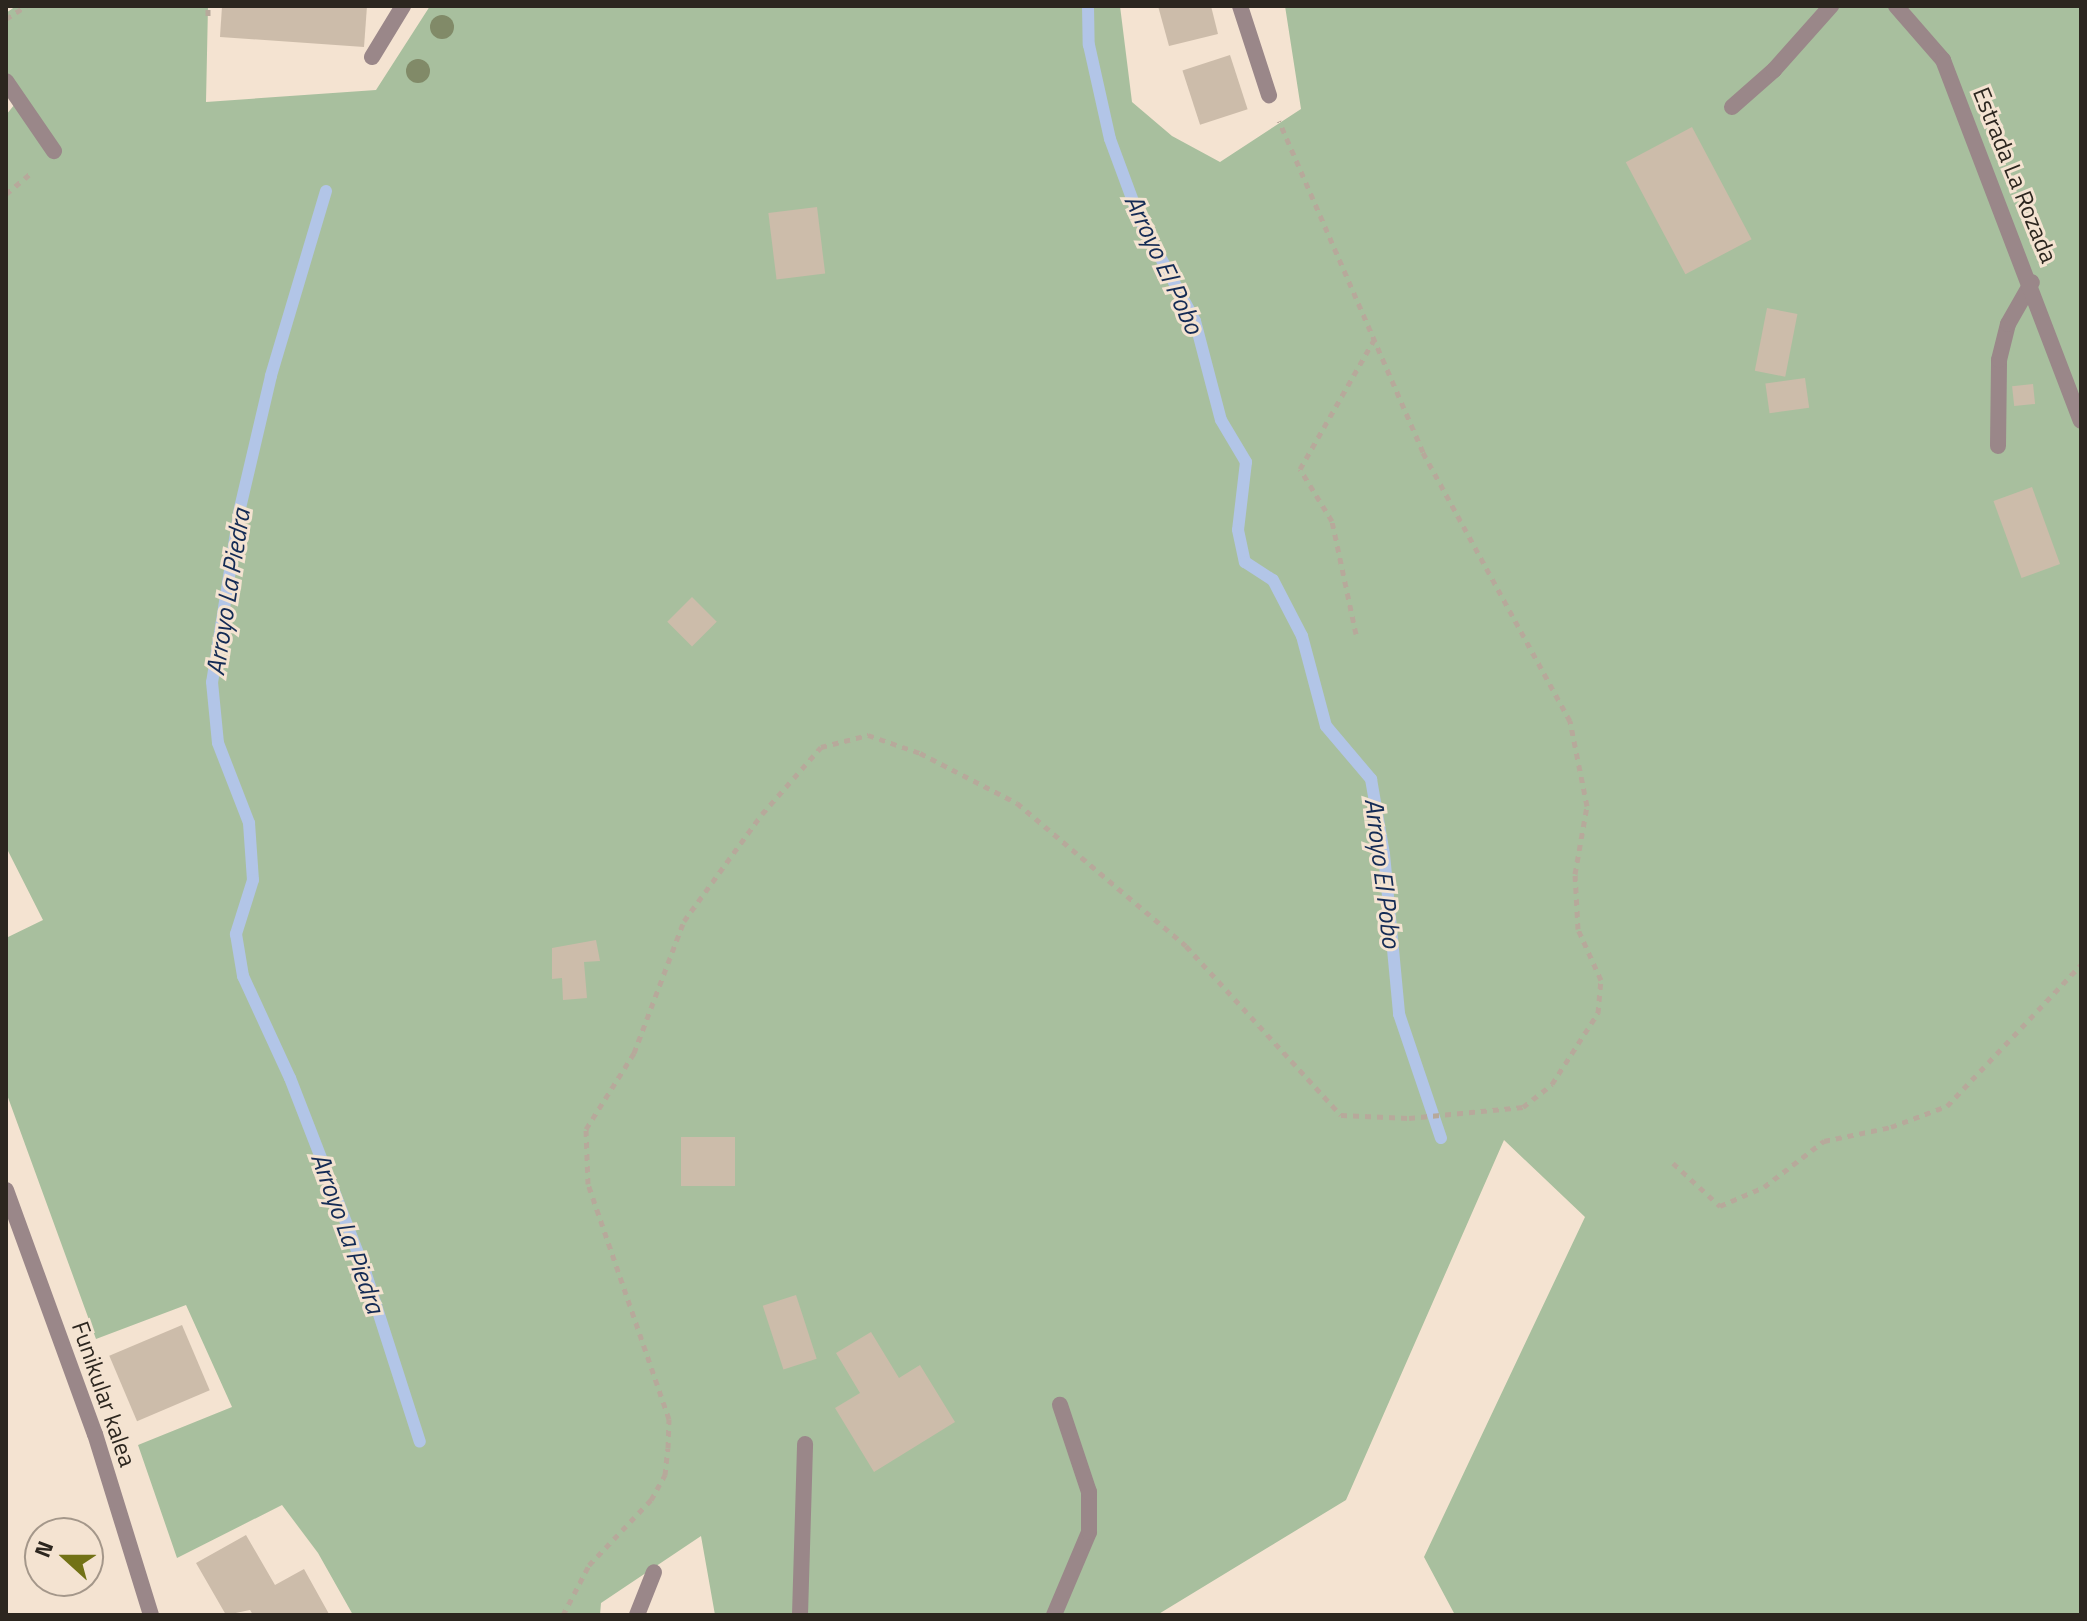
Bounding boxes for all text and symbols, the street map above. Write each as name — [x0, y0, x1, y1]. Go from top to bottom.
street label: Estrada La Rozada — [1967, 83, 2063, 267]
water label: Arroyo El Pobo — [1118, 189, 1210, 339]
water label: Arroyo La Piedra — [199, 506, 257, 678]
water label: Arroyo El Pobo — [1358, 796, 1408, 950]
water label: Arroyo La Piedra — [305, 1149, 391, 1317]
street label: Funikular kalea — [66, 1318, 142, 1470]
north arrow — [24, 1517, 104, 1597]
text: N — [25, 1536, 62, 1562]

